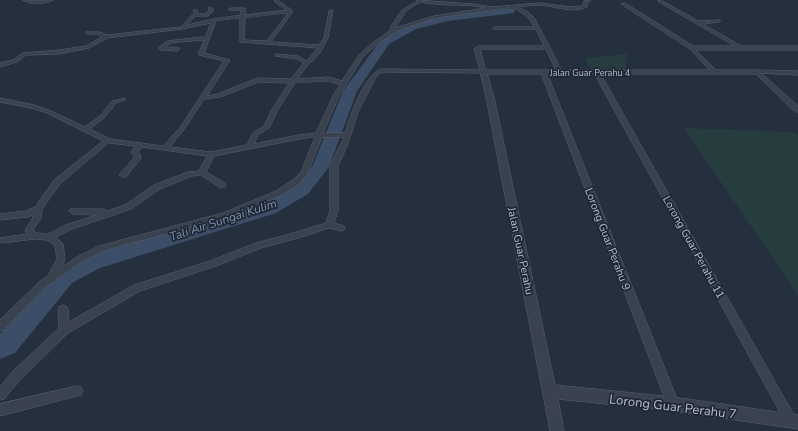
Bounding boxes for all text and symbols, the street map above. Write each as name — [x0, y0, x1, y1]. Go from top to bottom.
street label: Jalan Guar Perahu 4 — [549, 67, 631, 79]
street label: Lorong Guar Perahu 9 — [581, 186, 634, 292]
street label: Lorong Guar Perahu 11 — [659, 193, 728, 301]
water label: Tali Air Sungai Kulim — [167, 195, 279, 245]
street label: Jalan Guar Perahu — [504, 205, 537, 296]
street label: Lorong Guar Perahu 7 — [608, 390, 738, 424]

